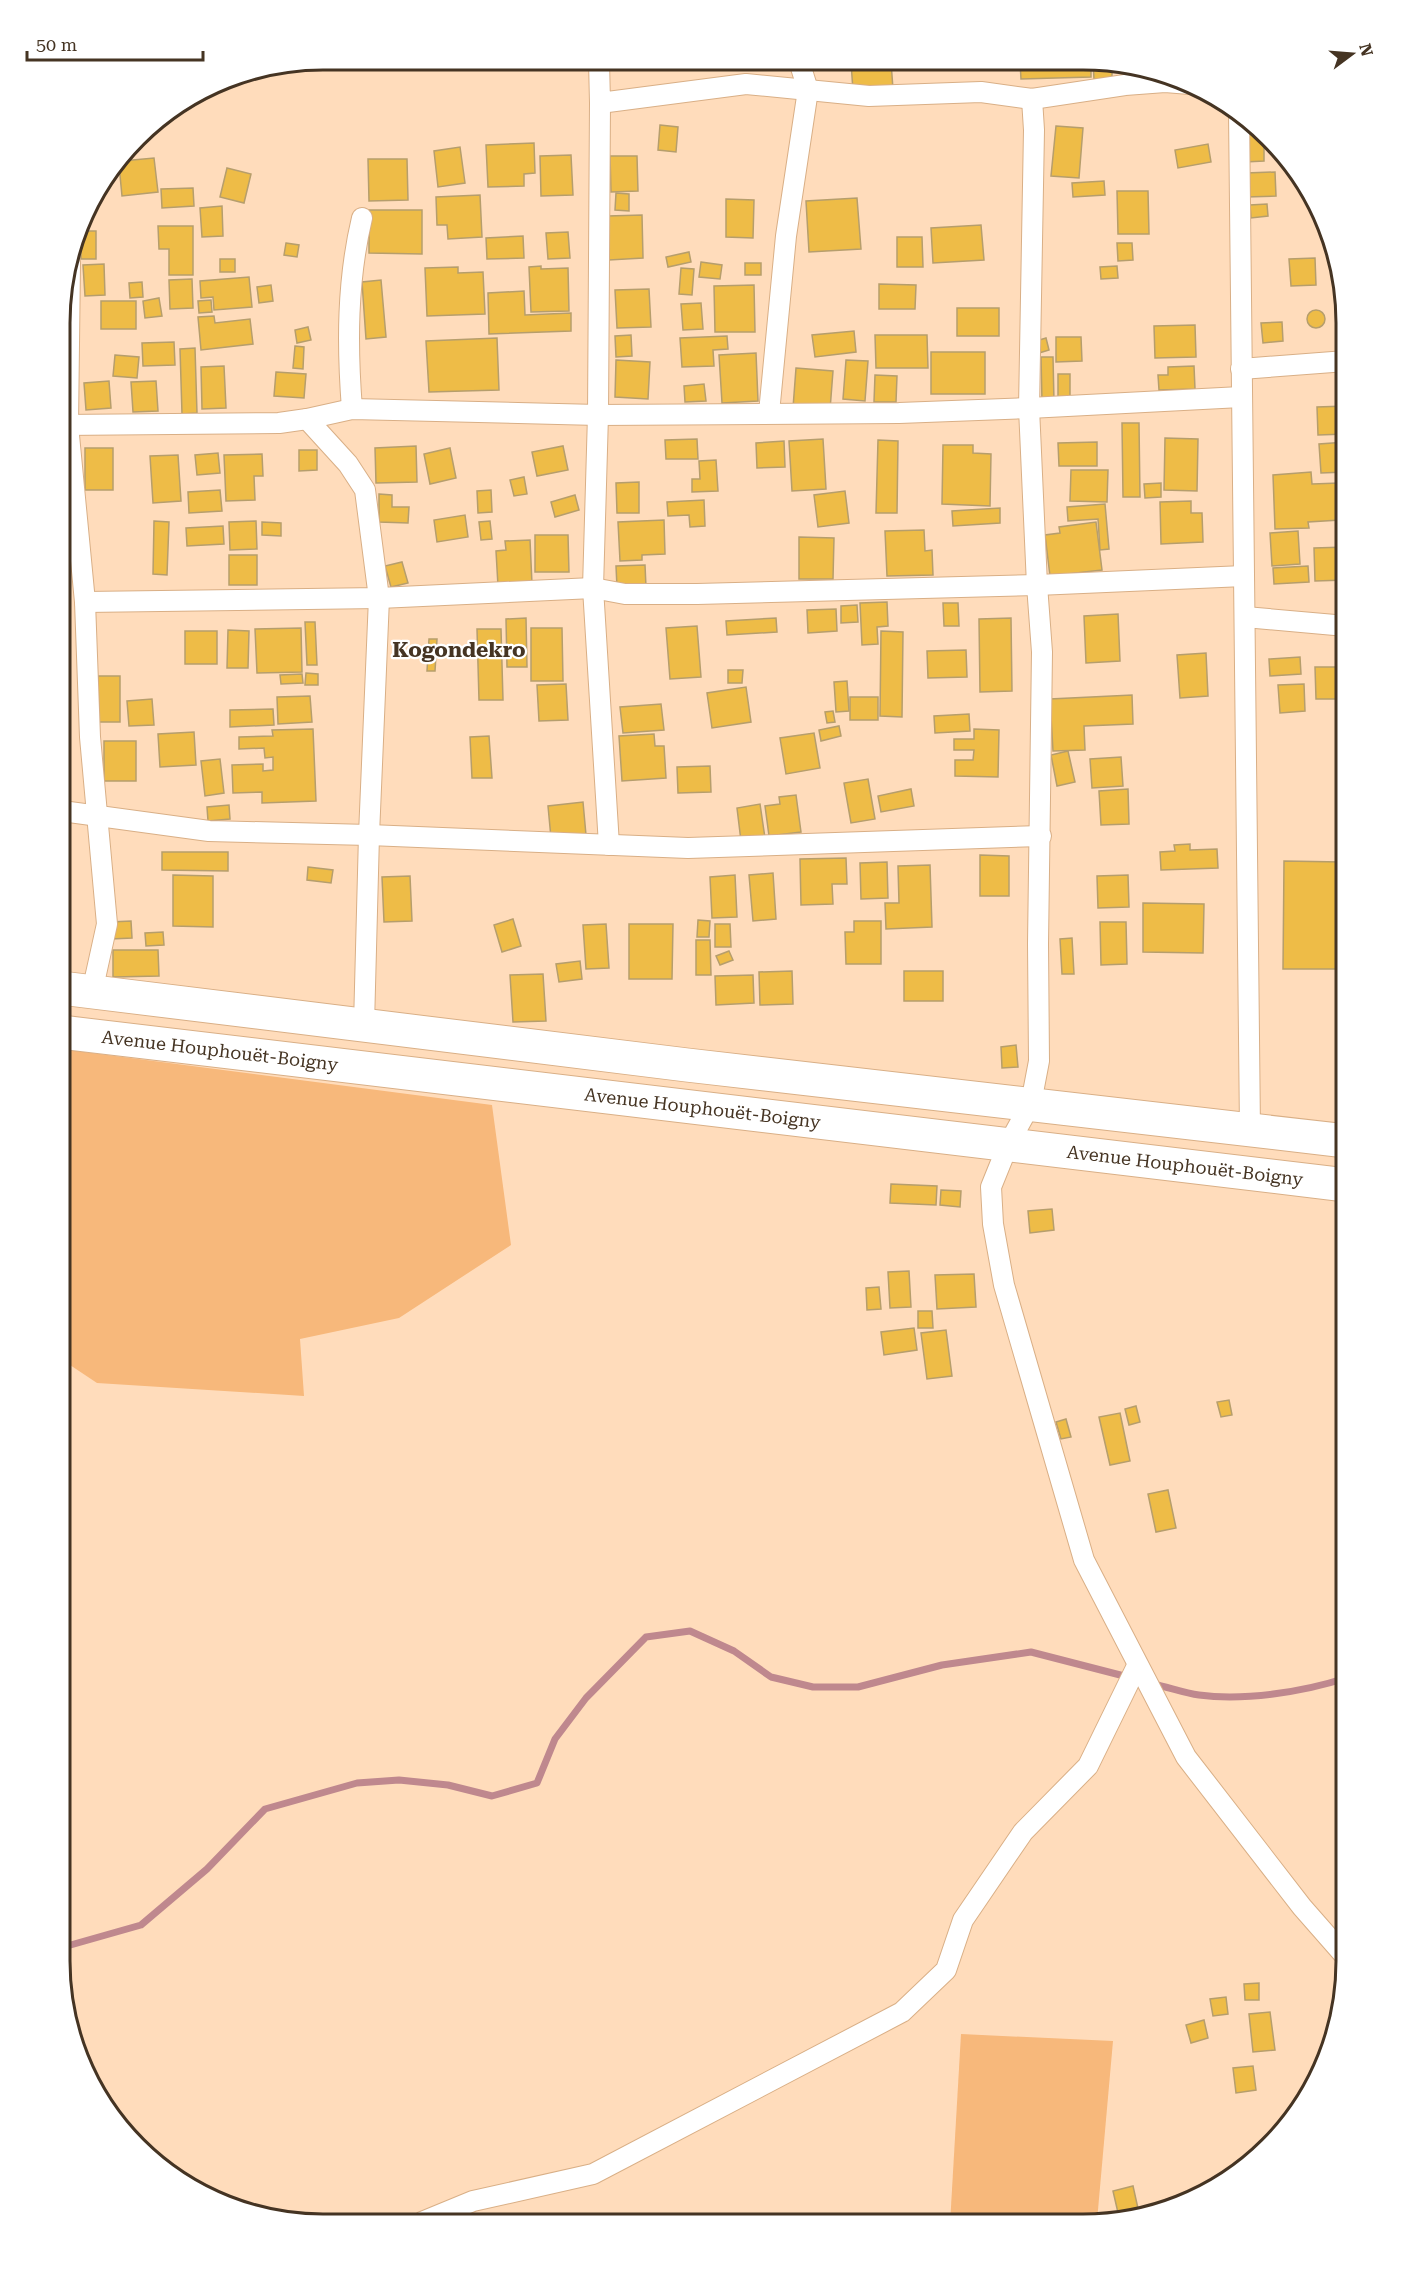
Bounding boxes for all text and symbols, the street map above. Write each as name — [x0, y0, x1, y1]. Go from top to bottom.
scale bar — [27, 24, 202, 62]
north arrow — [1322, 24, 1382, 84]
text: 50 m — [36, 34, 77, 55]
text: N — [1355, 41, 1377, 59]
district label: Kogondekro — [392, 638, 526, 662]
street label: Avenue Houphouët-Boigny — [101, 1026, 340, 1075]
street label: Avenue Houphouët-Boigny — [583, 1083, 822, 1132]
street label: Avenue Houphouët-Boigny — [1066, 1141, 1305, 1190]

